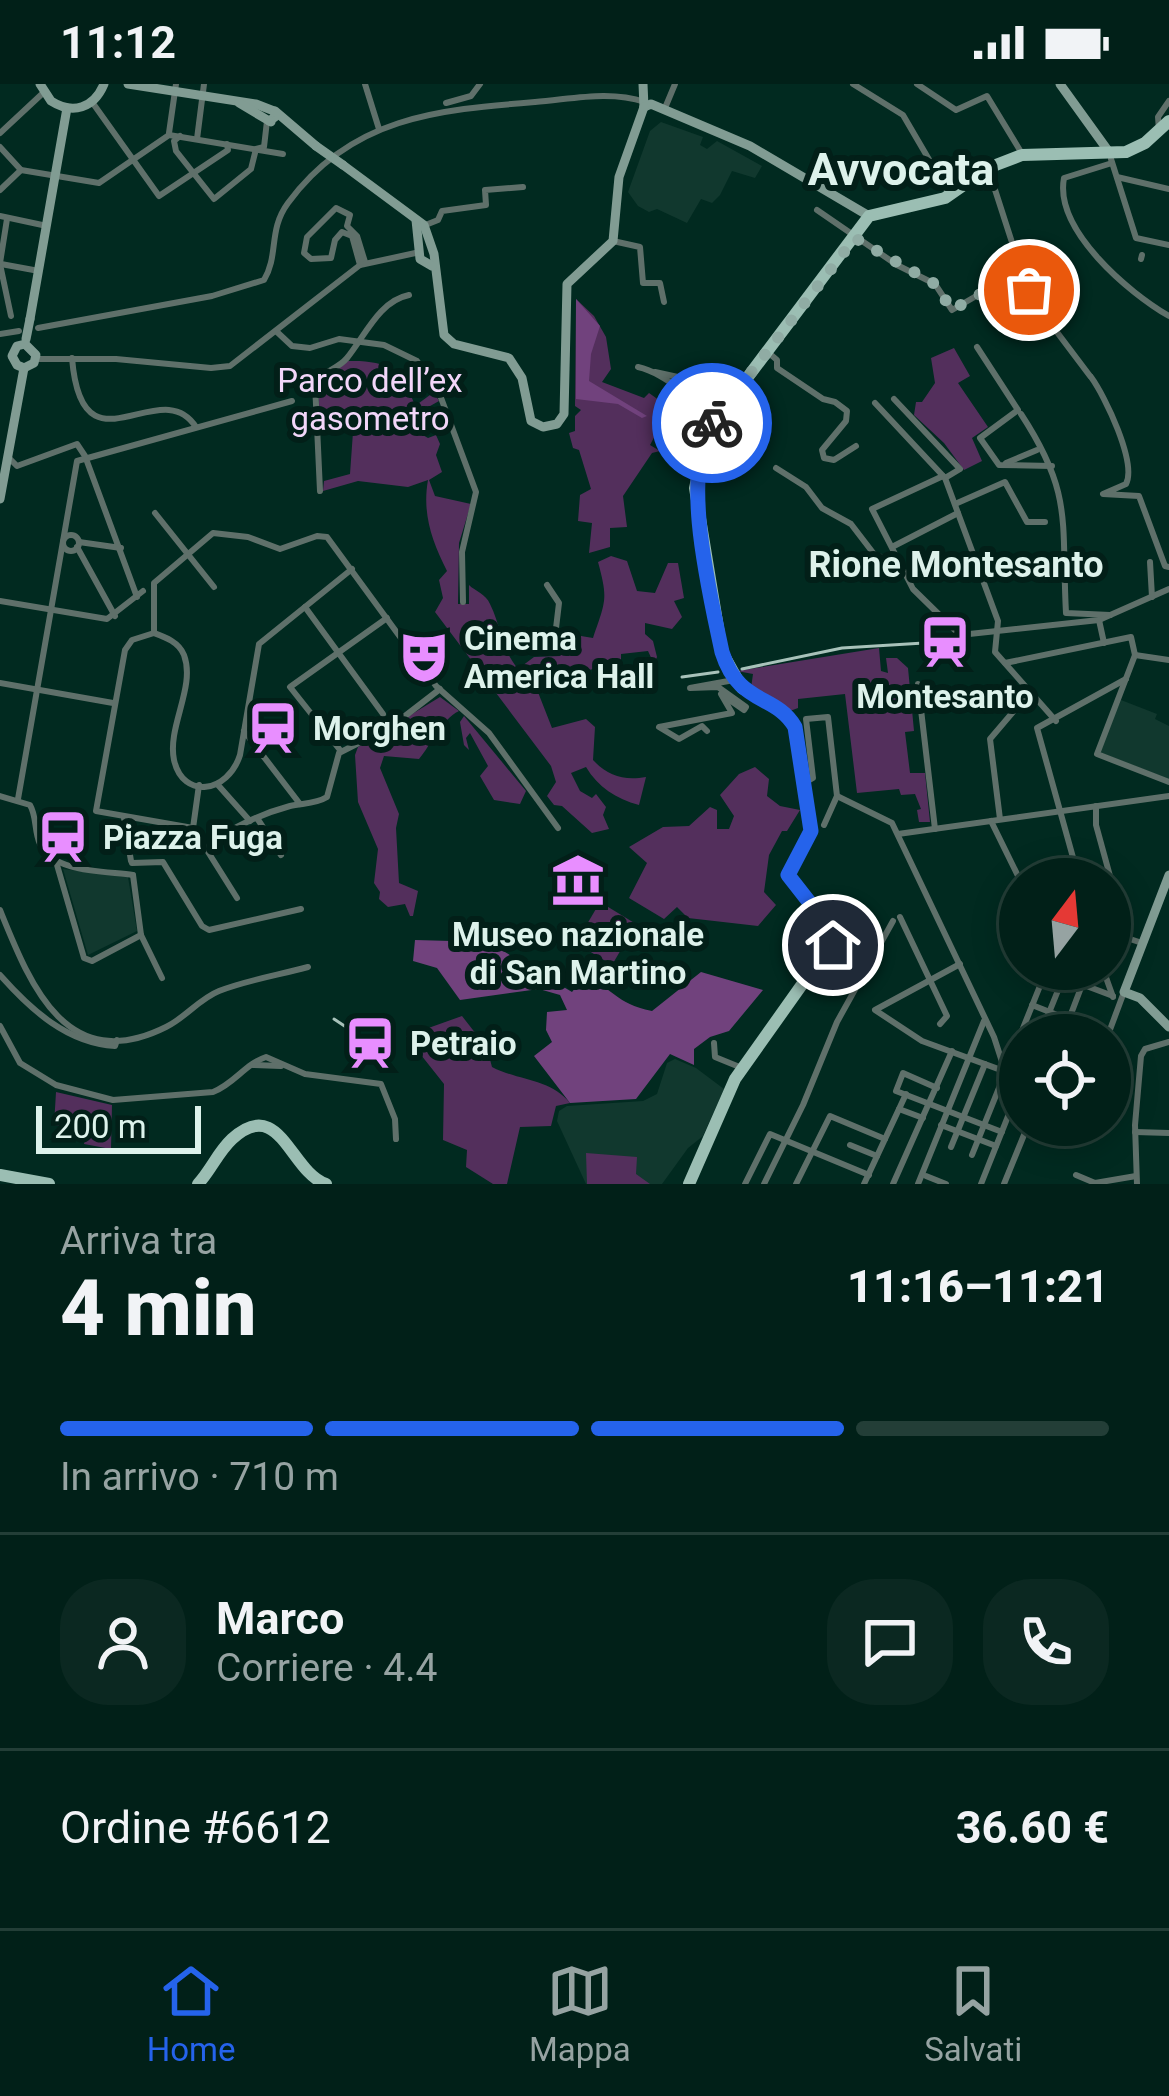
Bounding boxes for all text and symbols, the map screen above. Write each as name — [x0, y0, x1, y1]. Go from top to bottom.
text: 11:12 — [60, 16, 176, 69]
district label: Avvocata — [808, 143, 994, 196]
pin — [978, 239, 1080, 341]
icon: bag — [996, 257, 1062, 323]
park label: Parco dell’ex gasometro — [277, 361, 463, 438]
courier — [652, 363, 772, 483]
icon: bike — [679, 390, 745, 456]
district label: Rione Montesanto — [808, 544, 1104, 586]
station icon: Montesanto — [916, 613, 974, 671]
place label: Cinema America Hall — [464, 619, 654, 696]
theatre icon: Cinema America Hall — [395, 628, 453, 686]
place label: Montesanto — [856, 677, 1034, 716]
station icon: Morghen — [244, 699, 302, 757]
place label: Morghen — [313, 709, 446, 748]
station icon: Piazza Fuga — [34, 808, 92, 866]
place label: Piazza Fuga — [103, 818, 283, 857]
museum icon: Museo nazionale di San Martino — [549, 851, 607, 909]
north arrow — [999, 858, 1131, 990]
map controls — [999, 858, 1131, 1146]
pin — [782, 894, 884, 996]
icon: home — [800, 912, 866, 978]
place label: Museo nazionale di San Martino — [452, 915, 704, 992]
station icon: Petraio — [341, 1014, 399, 1072]
button: locate — [999, 1014, 1131, 1146]
place label: Petraio — [410, 1024, 517, 1063]
scale bar — [36, 1100, 201, 1153]
text: 200 m — [54, 1107, 147, 1146]
text: Arriva tra — [60, 1218, 217, 1264]
text: 11:16–11:21 — [847, 1260, 1109, 1313]
text: 4 min — [60, 1263, 257, 1354]
text: In arrivo · 710 m — [60, 1454, 339, 1500]
button: person — [60, 1579, 186, 1705]
button: chat — [827, 1579, 953, 1705]
button: phone — [983, 1579, 1109, 1705]
text: Marco — [216, 1592, 344, 1645]
text: Corriere · 4.4 — [216, 1645, 437, 1691]
text: Ordine #6612 — [60, 1801, 331, 1854]
text: 36.60 € — [956, 1801, 1109, 1854]
tab: Home — [147, 1958, 236, 2069]
tab: Mappa — [529, 1958, 631, 2069]
tab: Salvati — [924, 1958, 1022, 2069]

